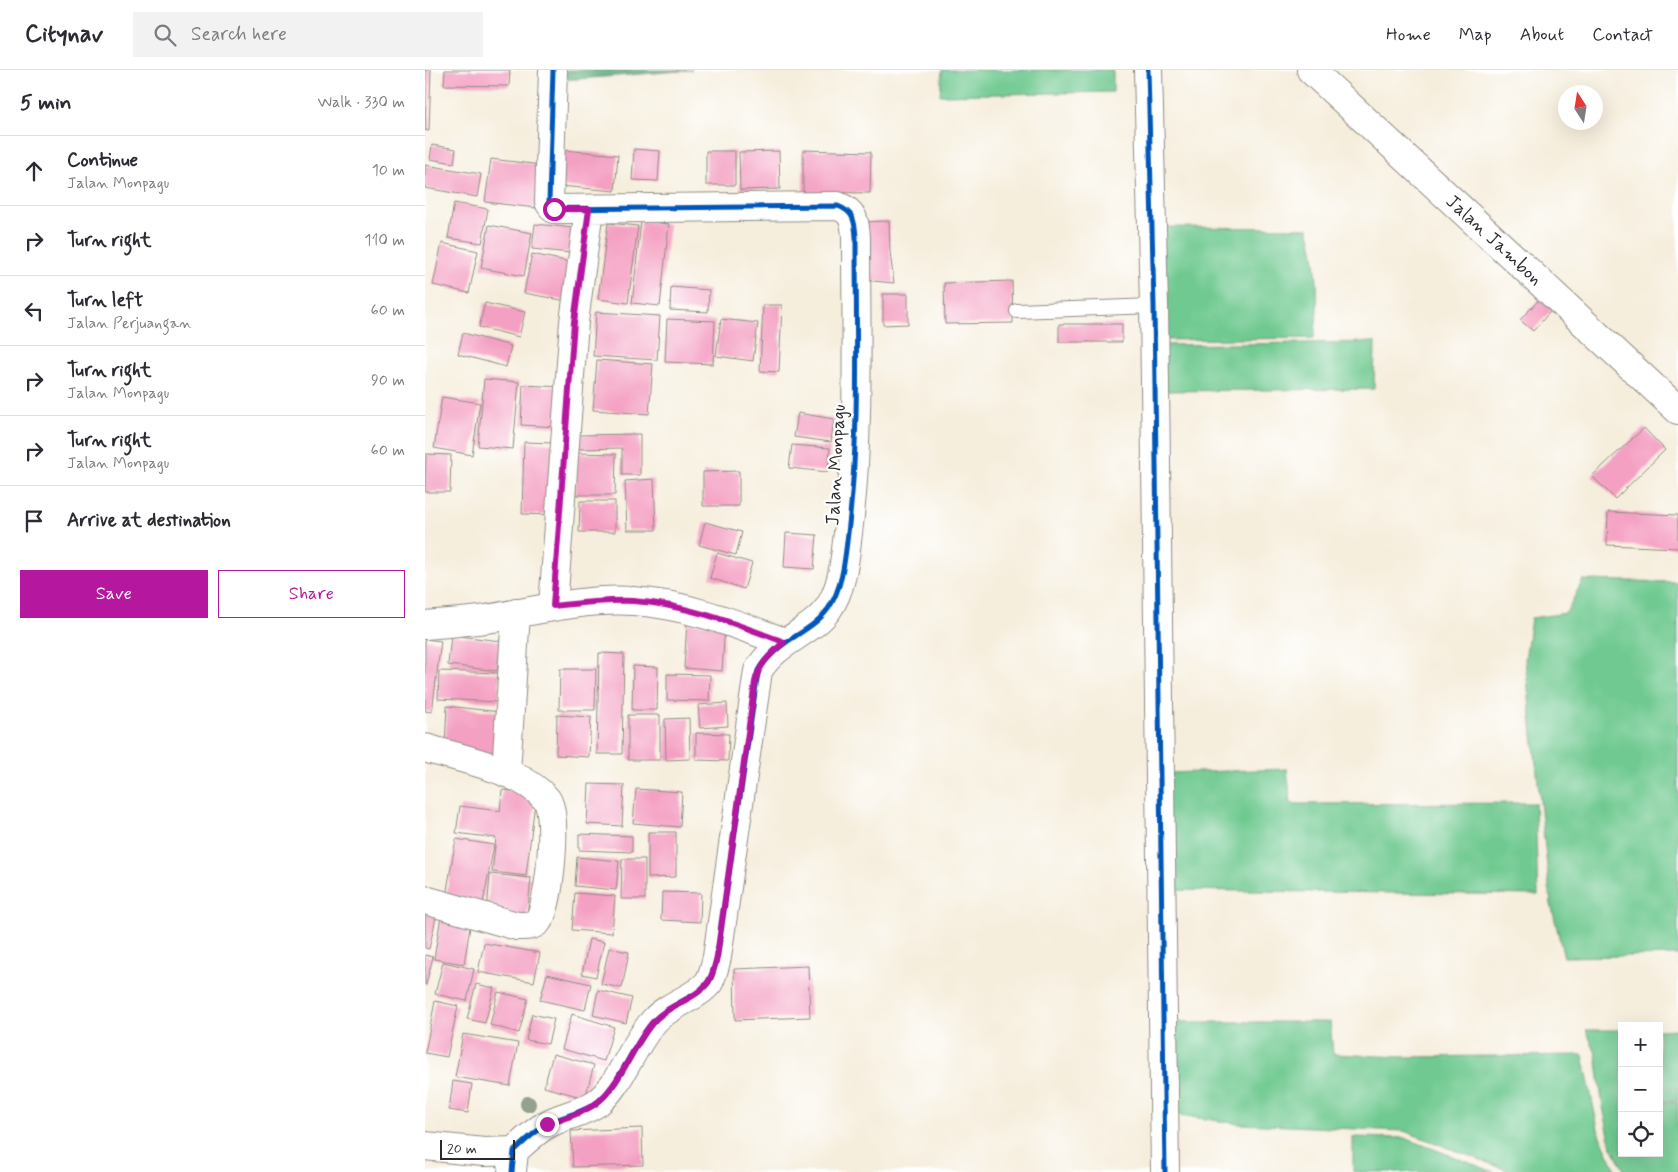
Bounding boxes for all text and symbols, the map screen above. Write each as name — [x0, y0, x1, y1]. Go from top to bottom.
search box — [133, 12, 483, 57]
text: Citynav — [25, 19, 103, 50]
icon: search — [151, 21, 179, 49]
text: Search here — [191, 22, 287, 47]
text: Home — [1386, 23, 1431, 47]
text: Map — [1459, 23, 1492, 47]
text: About — [1520, 23, 1564, 47]
text: Contact — [1592, 23, 1653, 47]
north arrow — [1558, 85, 1603, 130]
text: 5 min — [20, 89, 72, 117]
text: Walk · 330 m — [317, 92, 405, 113]
text: Continue — [67, 148, 138, 173]
icon: ahead — [20, 157, 48, 185]
text: 10 m — [372, 160, 405, 181]
text: Jalan Monpagu — [67, 173, 169, 194]
street label: Jalan Jambon — [1441, 189, 1548, 291]
route start — [543, 198, 566, 221]
icon: right — [20, 227, 48, 255]
text: Turn right — [67, 228, 151, 253]
text: 110 m — [364, 230, 405, 251]
text: Turn left — [67, 288, 143, 313]
icon: left — [20, 297, 48, 325]
text: 60 m — [371, 300, 405, 321]
text: Jalan Perjuangan — [67, 313, 192, 334]
text: Turn right — [67, 358, 151, 383]
icon: right — [20, 367, 48, 395]
text: 90 m — [371, 370, 405, 391]
text: Jalan Monpagu — [67, 383, 169, 404]
street label: Jalan Monpagu — [820, 404, 853, 526]
text: Turn right — [67, 428, 151, 453]
icon: right — [20, 437, 48, 465]
text: 60 m — [371, 440, 405, 461]
text: Jalan Monpagu — [67, 453, 169, 474]
icon: arrive — [20, 507, 48, 535]
text: Arrive at destination — [67, 508, 231, 533]
button: Save — [20, 570, 208, 618]
button: Share — [218, 570, 405, 618]
map controls — [1618, 1022, 1663, 1157]
button: + — [1618, 1022, 1663, 1067]
button: − — [1618, 1067, 1663, 1112]
button: locate — [1618, 1112, 1663, 1157]
route end — [536, 1113, 559, 1136]
scale bar — [440, 1137, 515, 1160]
text: 20 m — [447, 1140, 477, 1158]

